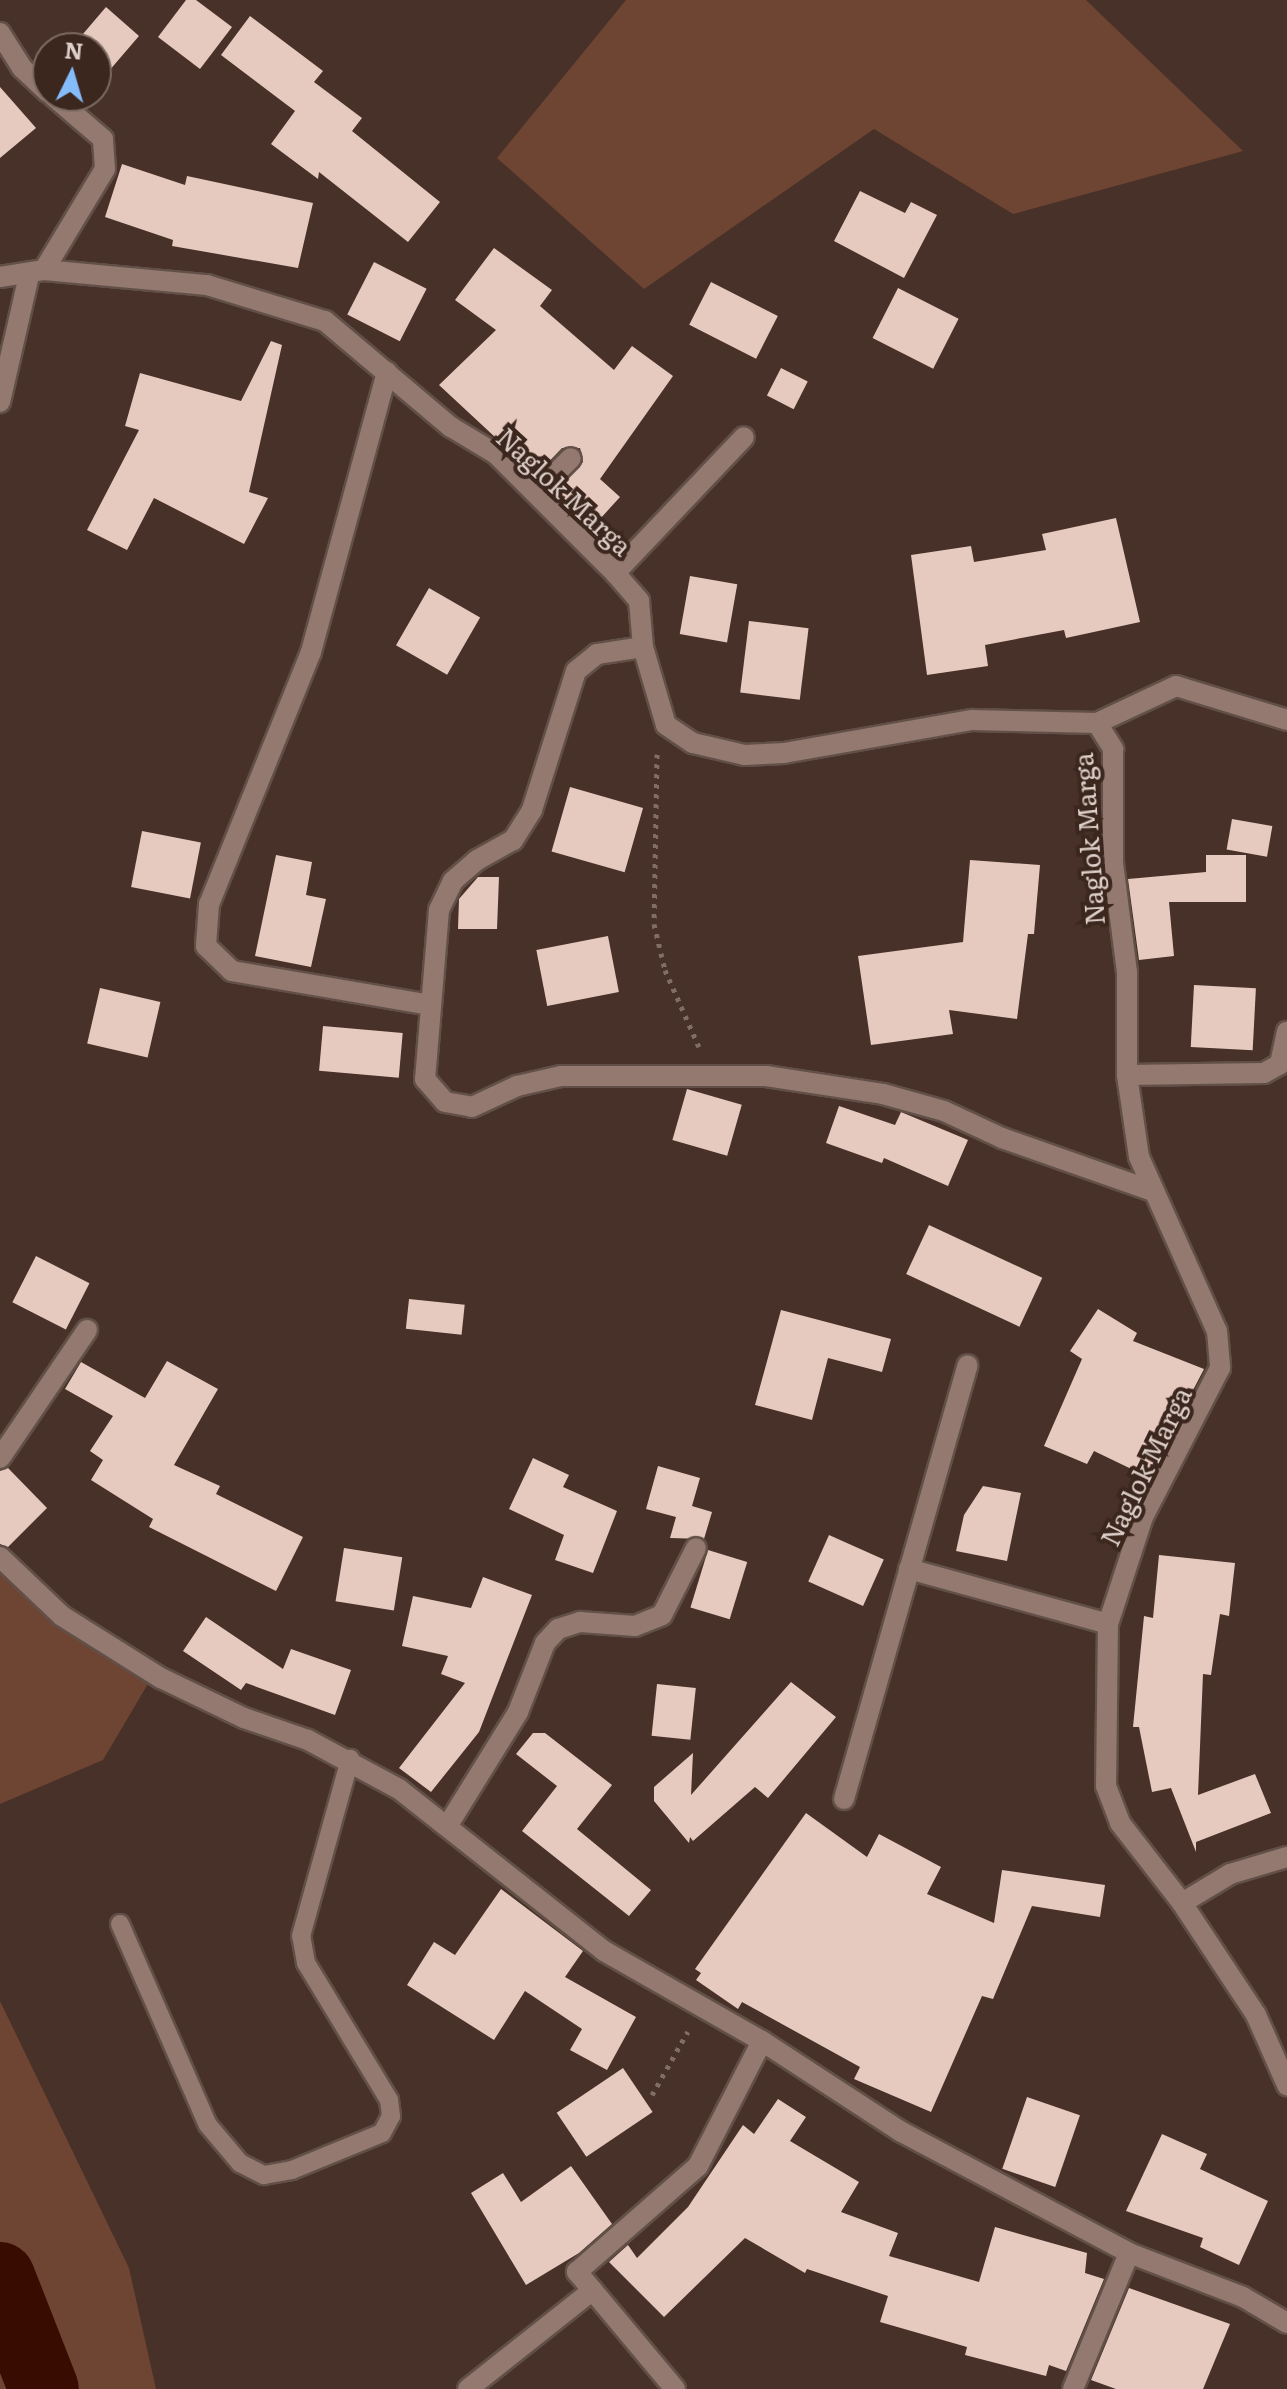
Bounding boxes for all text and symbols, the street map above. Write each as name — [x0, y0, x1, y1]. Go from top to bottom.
north arrow — [32, 32, 112, 112]
text: N — [63, 32, 85, 67]
street label: Naglok Marga — [491, 421, 639, 561]
street label: Naglok Marga — [1066, 752, 1110, 926]
street label: Naglok Marga — [1093, 1381, 1197, 1551]

